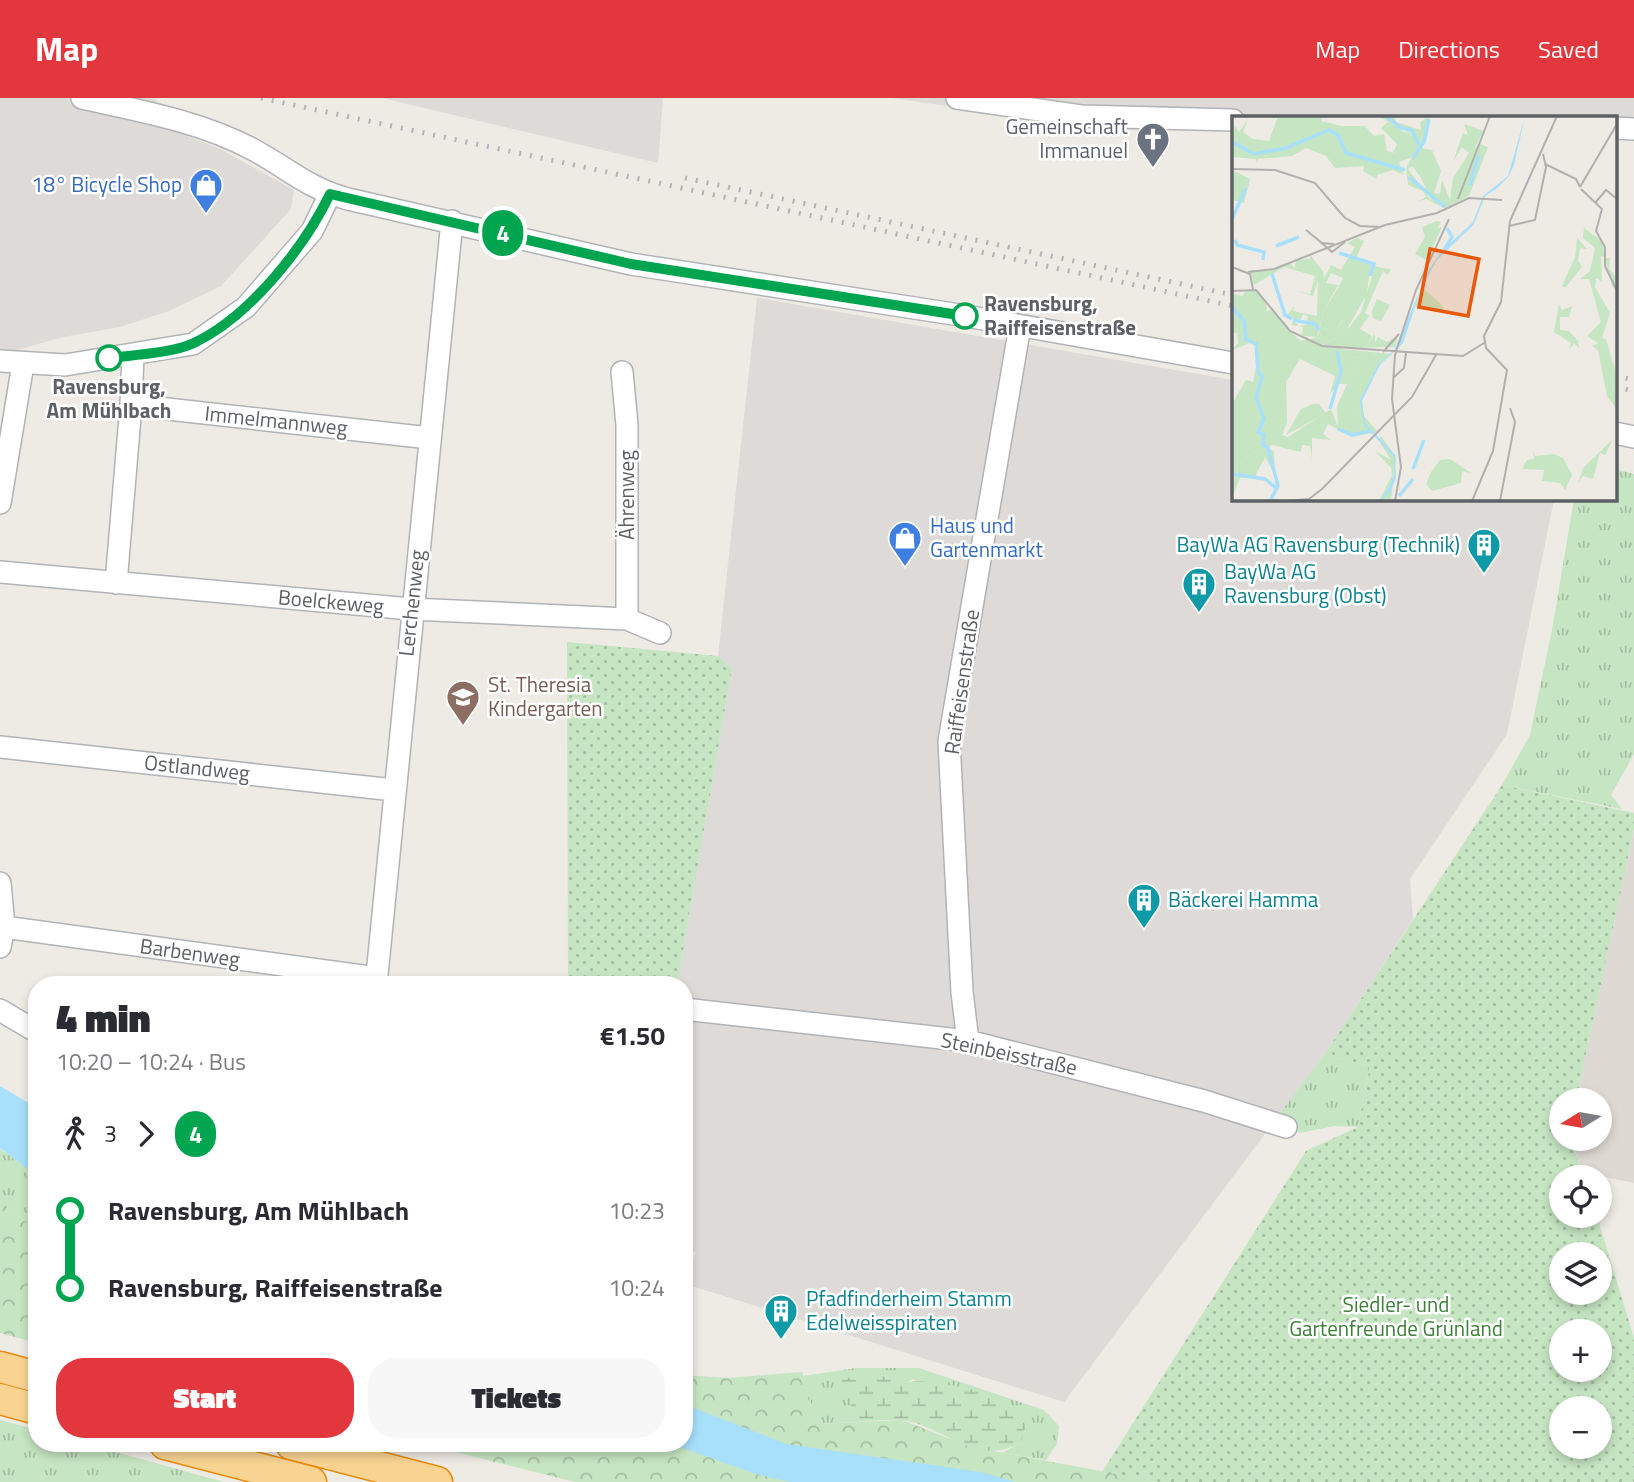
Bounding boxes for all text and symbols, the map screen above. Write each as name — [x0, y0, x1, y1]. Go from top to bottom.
text: Map — [35, 24, 98, 74]
text: Map — [1315, 31, 1360, 67]
text: Directions — [1398, 31, 1500, 67]
text: Saved — [1538, 31, 1599, 67]
place label: Gemeinschaft Immanuel — [1005, 110, 1129, 166]
inset map — [1232, 116, 1616, 500]
church icon: Gemeinschaft Immanuel — [1134, 120, 1172, 169]
shop icon: 18° Bicycle Shop — [187, 166, 225, 215]
place label: 18° Bicycle Shop — [31, 168, 182, 200]
line badge: 4 — [480, 210, 526, 256]
text: 4 — [496, 215, 510, 251]
place label: Ravensburg, Raiffeisenstraße — [984, 287, 1136, 343]
marker: Ravensburg, Raiffeisenstraße — [952, 303, 978, 329]
marker: Ravensburg, Am Mühlbach — [96, 345, 122, 371]
place label: Ravensburg, Am Mühlbach — [47, 370, 171, 426]
street label: Immelmannweg — [203, 397, 349, 443]
street label: Ährenweg — [610, 450, 642, 540]
place label: Haus und Gartenmarkt — [930, 509, 1043, 565]
shop icon: Haus und Gartenmarkt — [886, 519, 924, 568]
building icon: BayWa AG Ravensburg (Technik) — [1465, 526, 1503, 575]
place label: BayWa AG Ravensburg (Technik) — [1176, 528, 1460, 560]
street label: Lerchenweg — [389, 548, 433, 658]
place label: BayWa AG Ravensburg (Obst) — [1224, 555, 1387, 611]
building icon: BayWa AG Ravensburg (Obst) — [1180, 565, 1218, 614]
street label: Boelckeweg — [277, 580, 386, 622]
street label: Raiffeisenstraße — [935, 607, 987, 756]
place label: St. Theresia Kindergarten — [488, 668, 603, 724]
school or university icon: St. Theresia Kindergarten — [444, 678, 482, 727]
street label: Ostlandweg — [143, 746, 252, 788]
building icon: Bäckerei Hamma — [1125, 881, 1163, 930]
place label: Bäckerei Hamma — [1168, 883, 1319, 915]
street label: Barbenweg — [138, 929, 242, 975]
text: 4 min — [56, 989, 150, 1047]
text: €1.50 — [600, 1016, 665, 1055]
street label: Steinbeisstraße — [938, 1023, 1080, 1083]
text: 10:20 – 10:24 · Bus — [56, 1044, 246, 1079]
north arrow — [1549, 1088, 1612, 1152]
map controls — [1549, 1088, 1612, 1459]
icon: walk — [56, 1115, 94, 1153]
icon: forward — [127, 1115, 165, 1153]
text: 3 — [104, 1116, 117, 1151]
text: 4 — [189, 1116, 202, 1152]
button: locate — [1549, 1165, 1612, 1228]
text: Ravensburg, Am Mühlbach — [108, 1191, 409, 1230]
text: 10:23 — [608, 1193, 665, 1228]
button: layers — [1549, 1242, 1612, 1305]
text: Ravensburg, Raiffeisenstraße — [108, 1268, 443, 1307]
text: 10:24 — [608, 1270, 665, 1305]
place label: Pfadfinderheim Stamm Edelweisspiraten — [806, 1282, 1012, 1338]
park label: Siedler- und Gartenfreunde Grünland — [1289, 1288, 1503, 1344]
building icon: Pfadfinderheim Stamm Edelweisspiraten — [762, 1292, 800, 1341]
button: + — [1549, 1319, 1612, 1382]
button: Start — [56, 1358, 354, 1438]
button: Tickets — [368, 1358, 665, 1438]
button: − — [1549, 1396, 1612, 1459]

